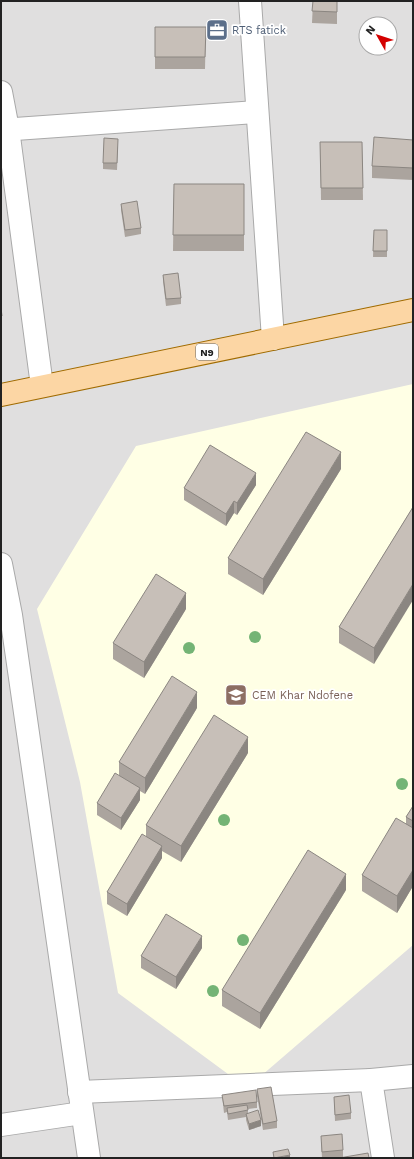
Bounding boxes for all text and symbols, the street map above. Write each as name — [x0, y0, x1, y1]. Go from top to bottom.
north arrow — [358, 16, 398, 56]
office icon: RTS fatick — [204, 17, 230, 43]
text: N — [363, 23, 378, 37]
place label: RTS fatick — [232, 24, 286, 37]
road number: N9 — [196, 344, 218, 360]
school or university icon: CEM Khar Ndofene — [223, 682, 249, 708]
place label: CEM Khar Ndofene — [252, 689, 353, 702]

